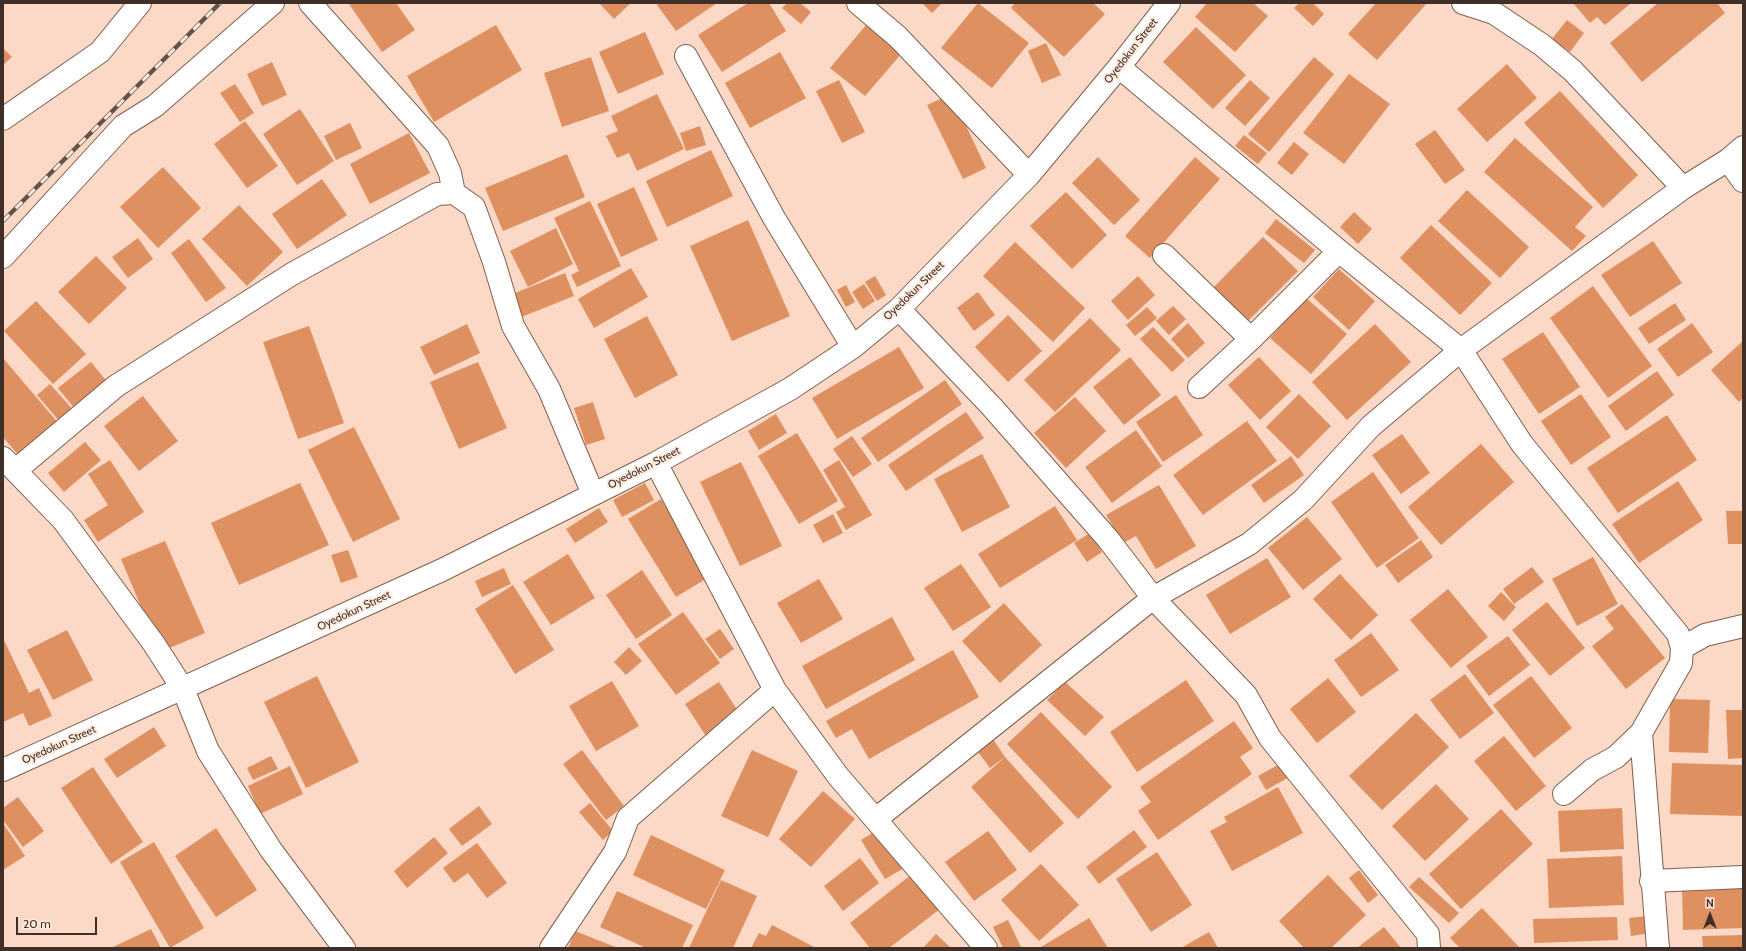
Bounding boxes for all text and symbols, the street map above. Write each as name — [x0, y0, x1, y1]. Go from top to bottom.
street label: Oyedokun Street — [1101, 16, 1161, 86]
street label: Oyedokun Street — [881, 259, 947, 323]
street label: Oyedokun Street — [606, 444, 682, 492]
street label: Oyedokun Street — [315, 588, 393, 634]
street label: Oyedokun Street — [20, 723, 98, 767]
north arrow — [1690, 895, 1730, 935]
text: N — [1706, 896, 1714, 910]
scale bar — [18, 909, 99, 935]
text: 20 m — [23, 916, 51, 931]

